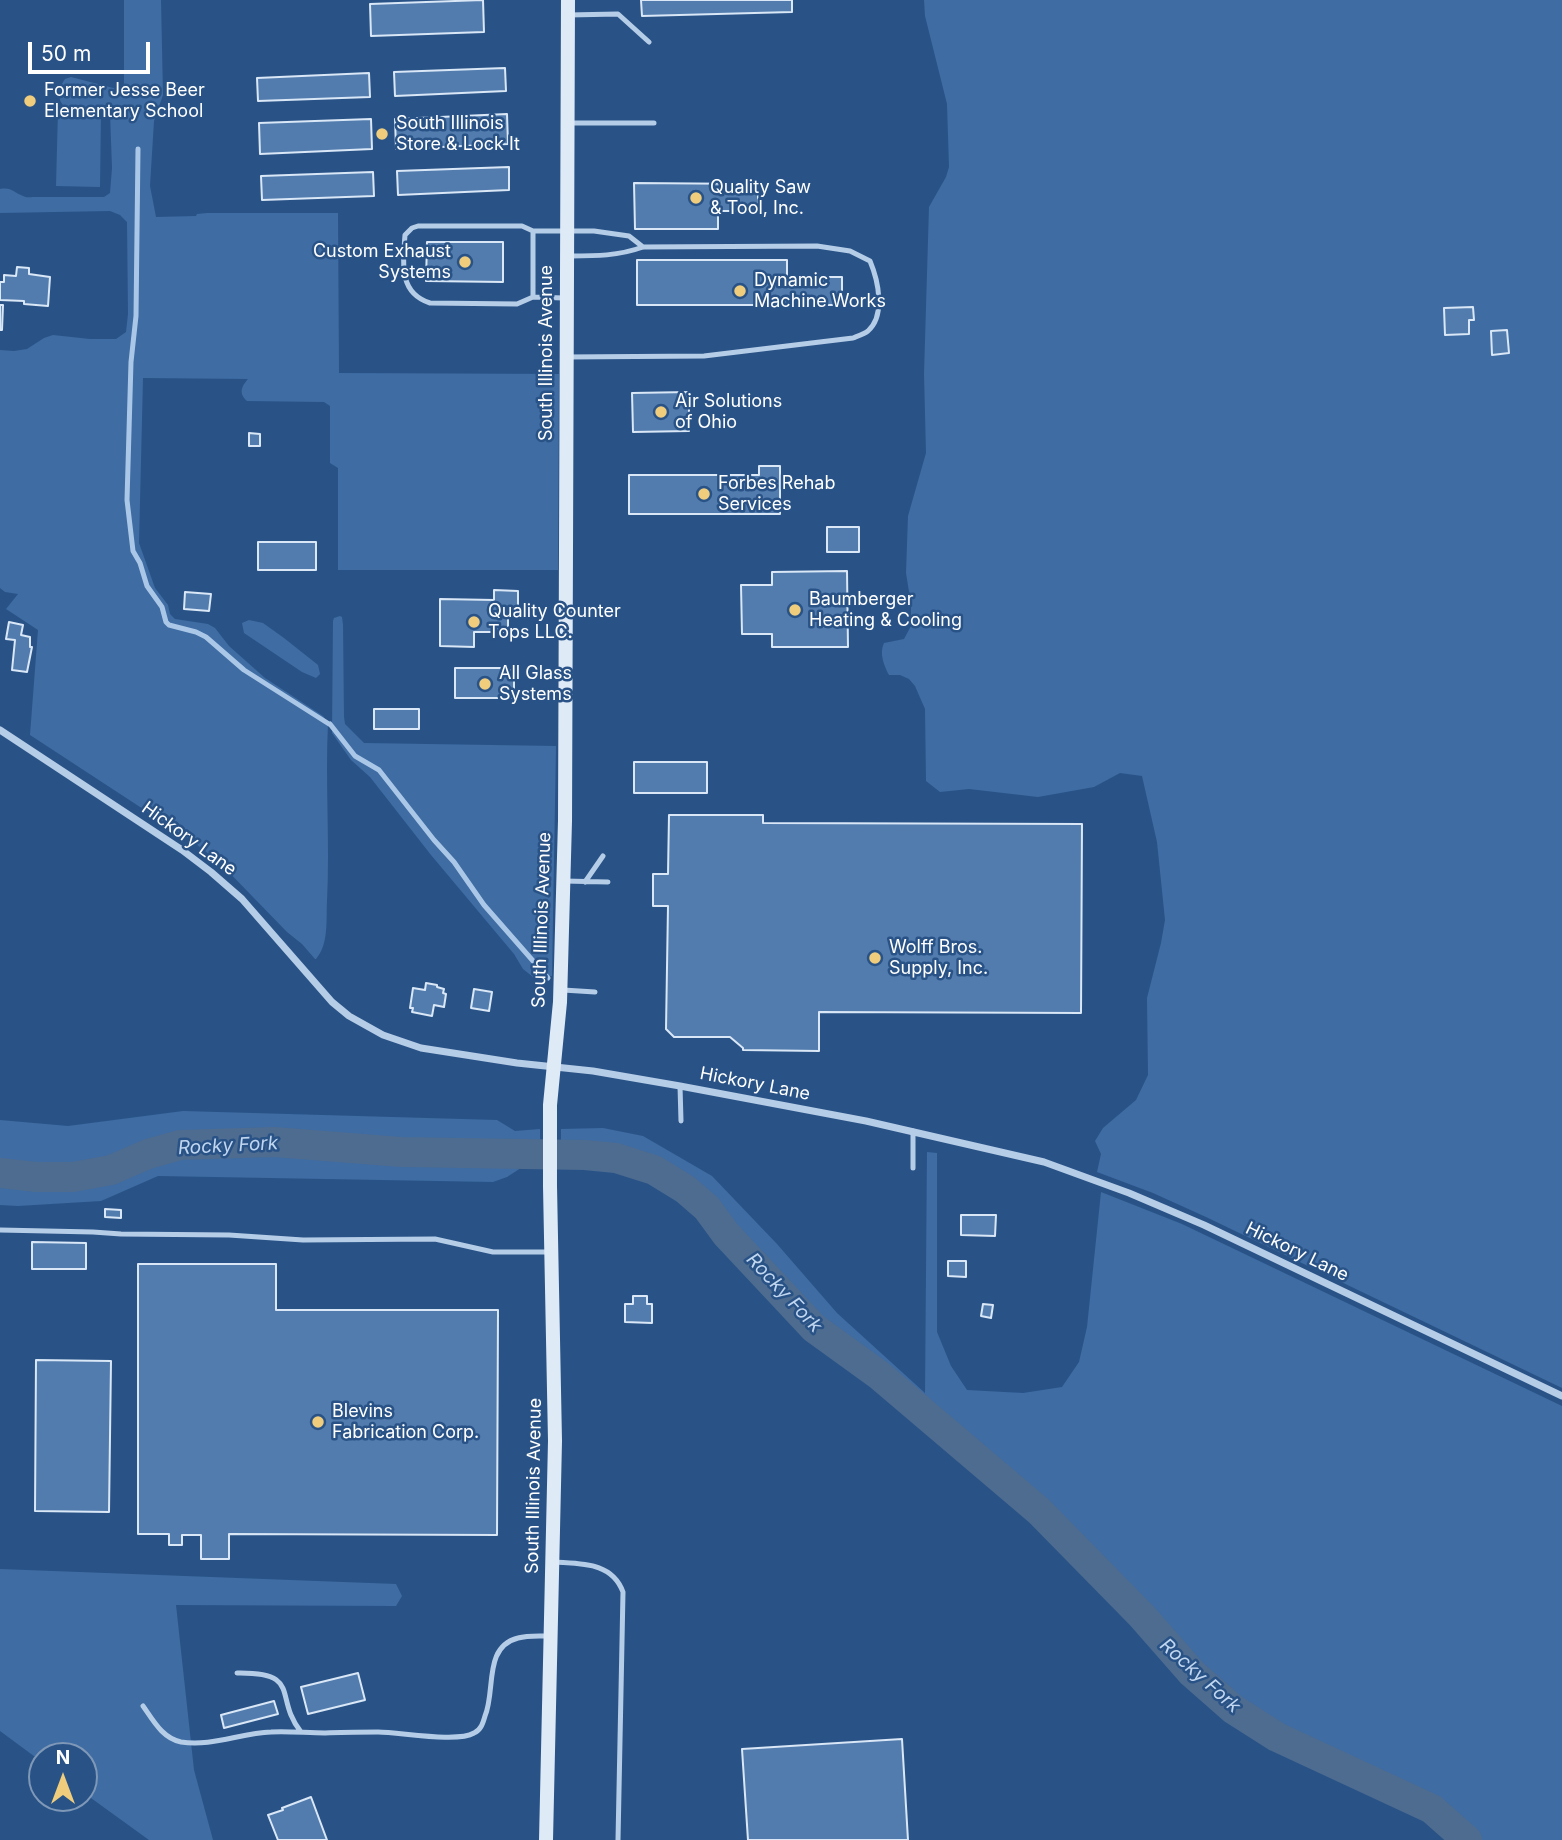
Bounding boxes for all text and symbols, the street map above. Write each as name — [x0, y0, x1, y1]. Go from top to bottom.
scale bar — [32, 28, 154, 72]
text: 50 m — [41, 41, 91, 66]
place label: Former Jesse Beer Elementary School — [44, 80, 205, 122]
marker: Former Jesse Beer Elementary School — [22, 93, 38, 109]
place label: South Illinois Store & Lock It — [396, 113, 520, 156]
marker: South Illinois Store & Lock It — [374, 126, 390, 142]
place label: Quality Saw & Tool, Inc. — [710, 177, 811, 220]
marker: Quality Saw & Tool, Inc. — [688, 190, 704, 206]
place label: Custom Exhaust Systems — [313, 241, 451, 284]
marker: Custom Exhaust Systems — [457, 254, 473, 270]
street label: South Illinois Avenue — [536, 265, 558, 441]
place label: Dynamic Machine Works — [754, 270, 886, 312]
marker: Dynamic Machine Works — [732, 283, 748, 299]
place label: Air Solutions of Ohio — [675, 391, 782, 434]
marker: Air Solutions of Ohio — [653, 404, 669, 420]
place label: Forbes Rehab Services — [718, 473, 835, 516]
marker: Forbes Rehab Services — [696, 486, 712, 502]
place label: Baumberger Heating & Cooling — [809, 589, 962, 632]
place label: Quality Counter Tops LLC. — [488, 601, 621, 644]
marker: Baumberger Heating & Cooling — [787, 602, 803, 618]
marker: Quality Counter Tops LLC. — [466, 614, 482, 630]
place label: All Glass Systems — [499, 663, 572, 706]
marker: All Glass Systems — [477, 676, 493, 692]
street label: Hickory Lane — [137, 797, 241, 881]
street label: South Illinois Avenue — [528, 832, 556, 1008]
place label: Wolff Bros. Supply, Inc. — [889, 937, 988, 979]
marker: Wolff Bros. Supply, Inc. — [867, 950, 883, 966]
street label: Hickory Lane — [698, 1063, 812, 1105]
water label: Rocky Fork — [177, 1132, 279, 1160]
street label: Hickory Lane — [1242, 1218, 1352, 1286]
water label: Rocky Fork — [741, 1248, 827, 1338]
street label: South Illinois Avenue — [522, 1398, 546, 1574]
place label: Blevins Fabrication Corp. — [332, 1401, 479, 1444]
marker: Blevins Fabrication Corp. — [310, 1414, 326, 1430]
water label: Rocky Fork — [1155, 1634, 1245, 1718]
north arrow — [28, 1742, 98, 1812]
text: N — [56, 1746, 70, 1769]

